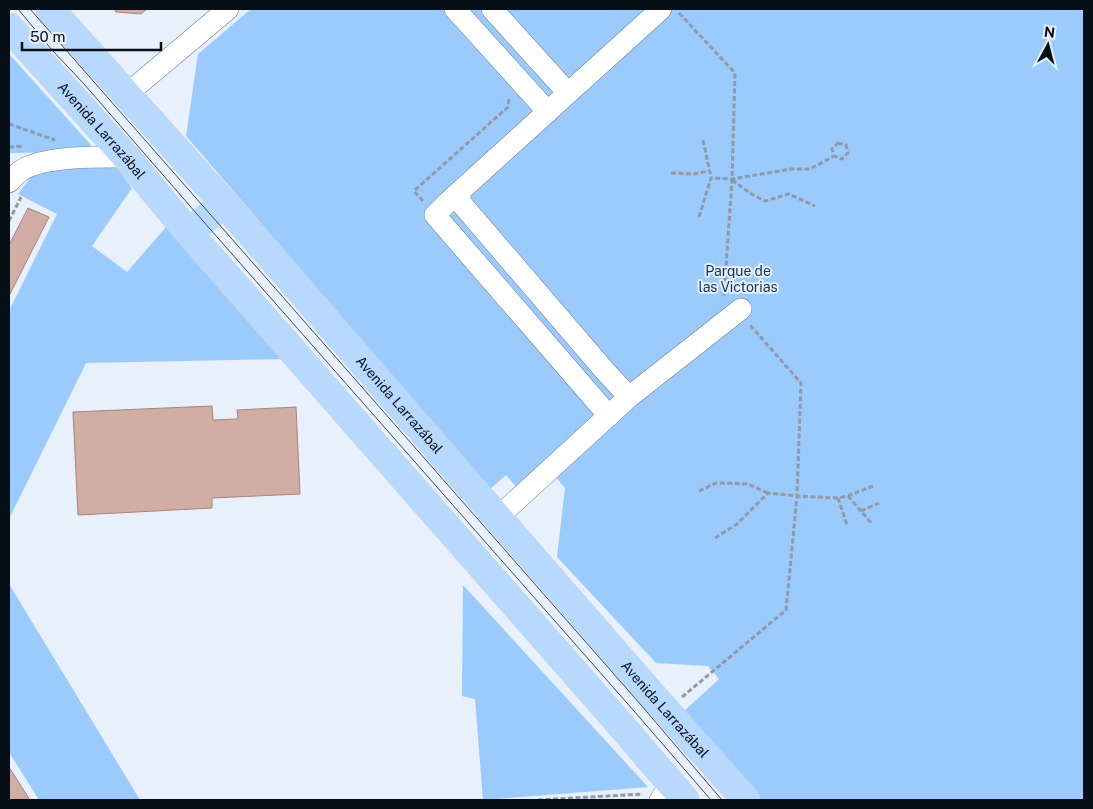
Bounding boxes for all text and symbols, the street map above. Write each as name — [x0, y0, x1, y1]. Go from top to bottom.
scale bar — [22, 20, 161, 52]
north arrow — [1023, 20, 1073, 70]
text: N — [1043, 23, 1056, 41]
text: 50 m — [30, 28, 65, 45]
street label: Avenida Larrazábal — [55, 79, 149, 182]
park label: Parque de las Victorias — [699, 263, 778, 295]
street label: Avenida Larrazábal — [353, 353, 446, 457]
street label: Avenida Larrazábal — [618, 658, 712, 761]

